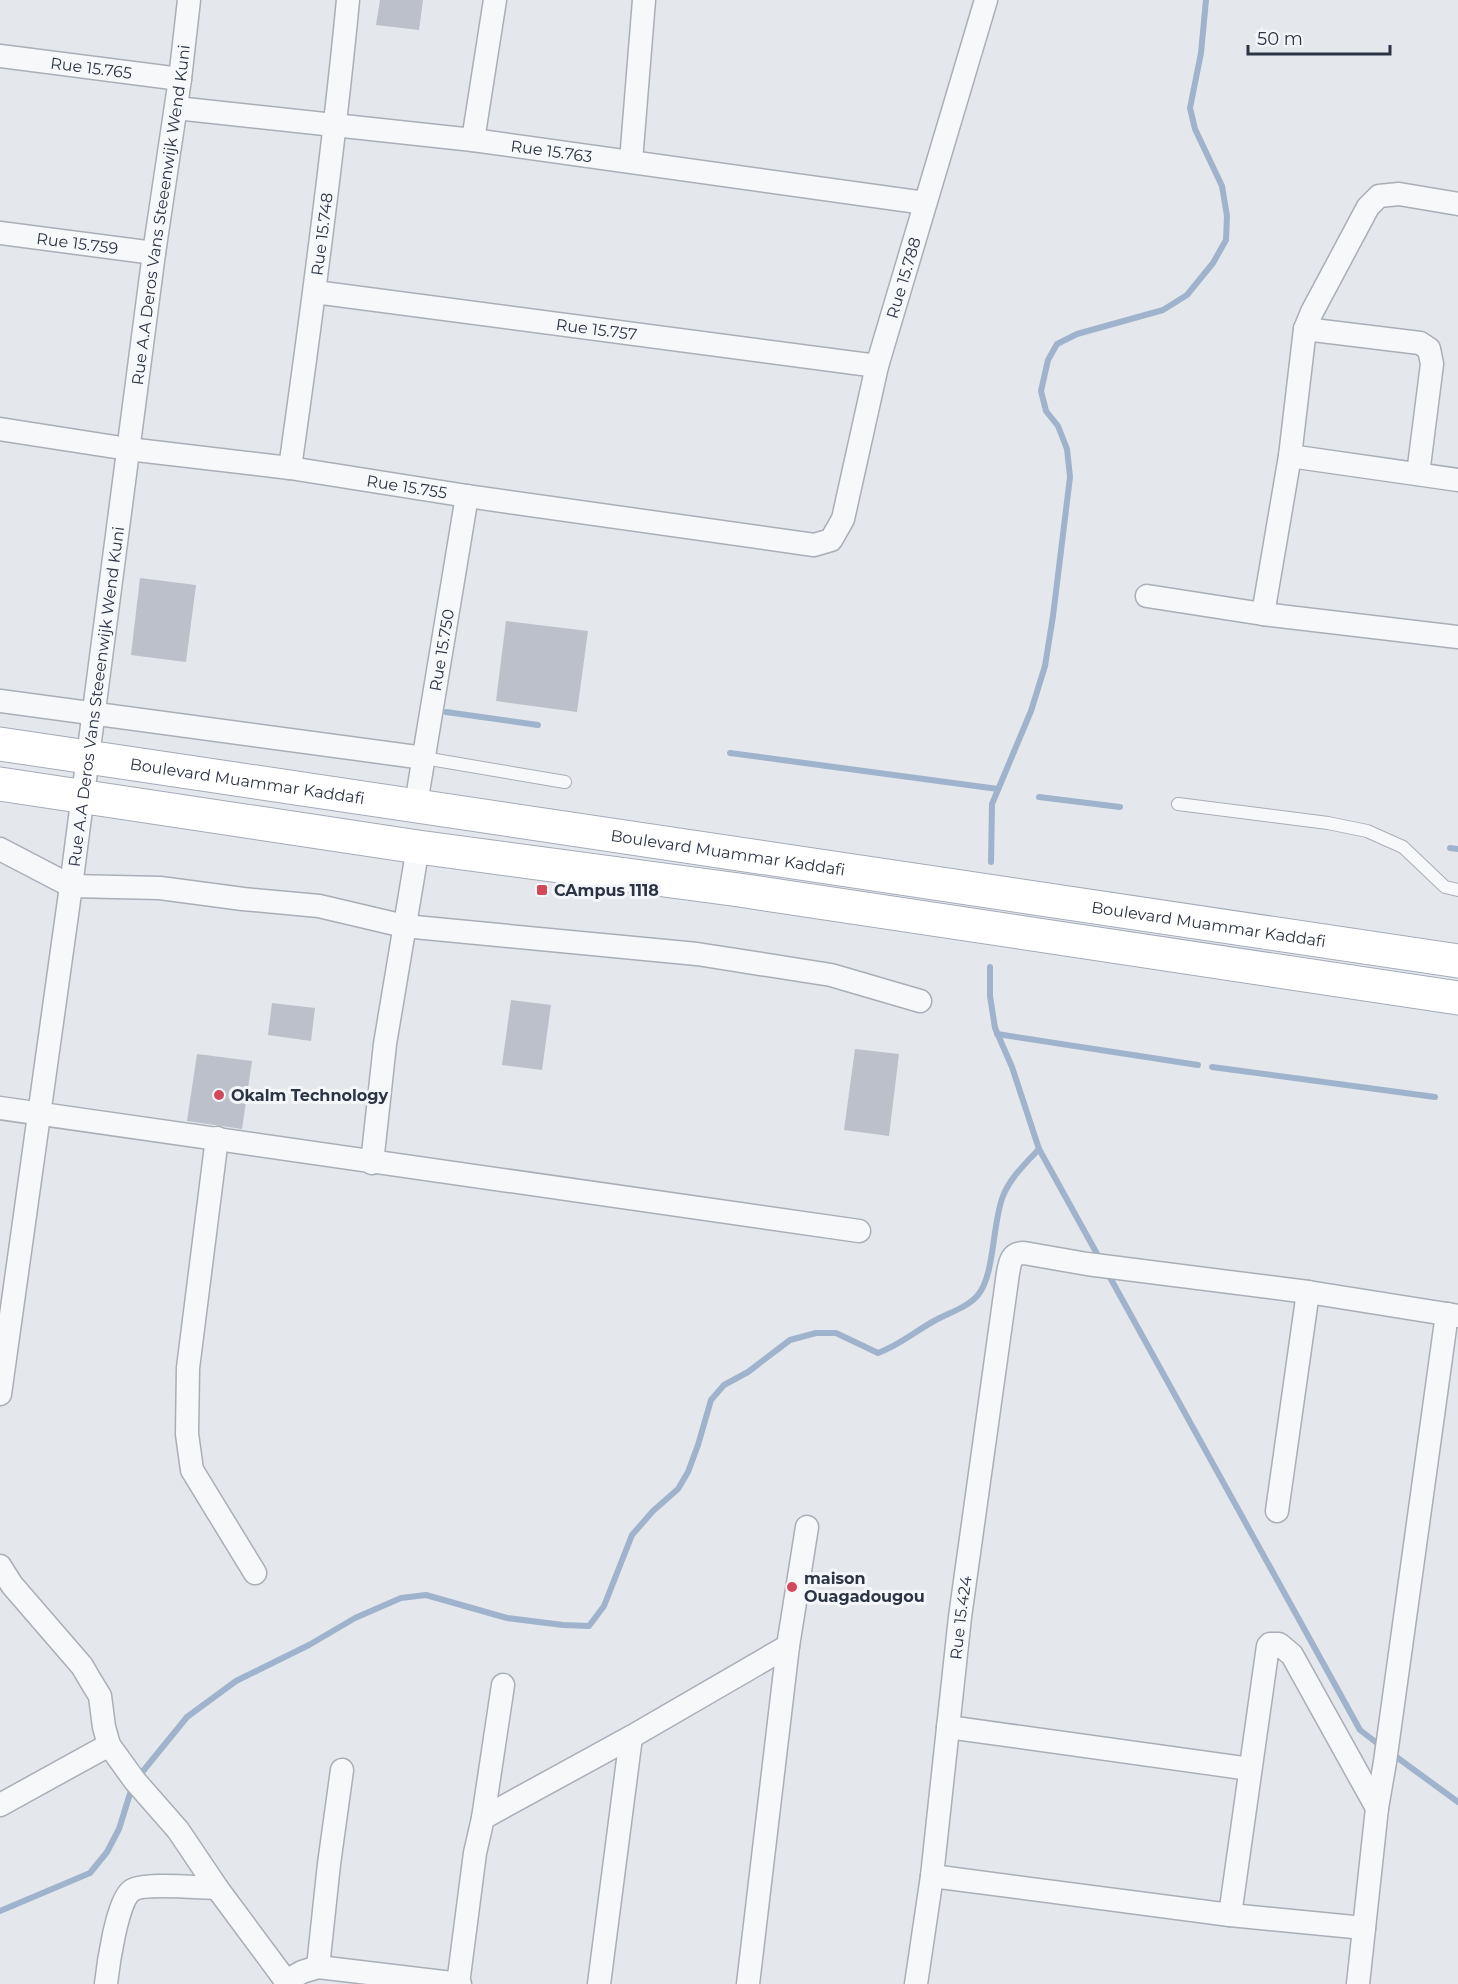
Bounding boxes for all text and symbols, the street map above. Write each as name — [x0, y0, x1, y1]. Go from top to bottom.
scale bar — [1248, 18, 1390, 56]
text: 50 m — [1257, 28, 1303, 50]
street label: Rue A.A Deros Vans Steeenwijk Wend Kuni — [127, 44, 193, 386]
street label: Rue 15.765 — [49, 53, 133, 82]
street label: Rue 15.763 — [510, 136, 594, 166]
street label: Rue 15.748 — [307, 191, 336, 277]
street label: Rue 15.759 — [35, 228, 119, 258]
street label: Rue 15.788 — [882, 235, 924, 321]
street label: Rue 15.757 — [555, 314, 638, 344]
street label: Rue 15.755 — [365, 471, 449, 502]
street label: Rue A.A Deros Vans Steeenwijk Wend Kuni — [64, 525, 128, 868]
street label: Rue 15.750 — [425, 608, 458, 693]
street label: Boulevard Muammar Kaddafi — [129, 754, 366, 808]
street label: Boulevard Muammar Kaddafi — [609, 826, 847, 879]
place label: CAmpus 1118 — [554, 881, 659, 900]
marker: CAmpus 1118 — [535, 883, 549, 897]
street label: Boulevard Muammar Kaddafi — [1090, 897, 1327, 951]
place label: Okalm Technology — [231, 1086, 388, 1105]
marker: Okalm Technology — [212, 1088, 226, 1102]
place label: maison Ouagadougou — [804, 1569, 925, 1606]
street label: Rue 15.424 — [946, 1574, 975, 1661]
marker: maison Ouagadougou — [785, 1580, 799, 1594]

